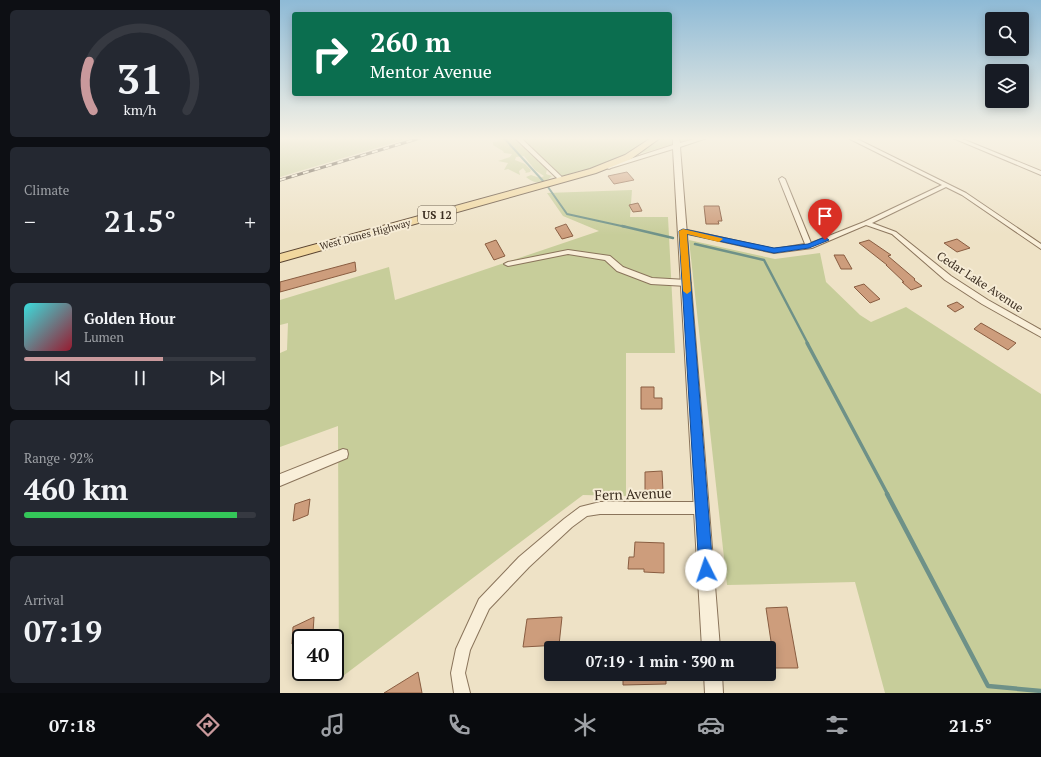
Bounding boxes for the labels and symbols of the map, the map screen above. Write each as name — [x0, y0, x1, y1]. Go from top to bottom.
pin — [808, 199, 842, 240]
road number: US 12 — [418, 206, 456, 224]
street label: West Dunes Highway — [318, 216, 413, 253]
street label: Cedar Lake Avenue — [934, 248, 1026, 315]
street label: Fern Avenue — [594, 483, 672, 504]
position arrow — [685, 549, 727, 591]
speed limit sign: 40 — [292, 629, 344, 681]

